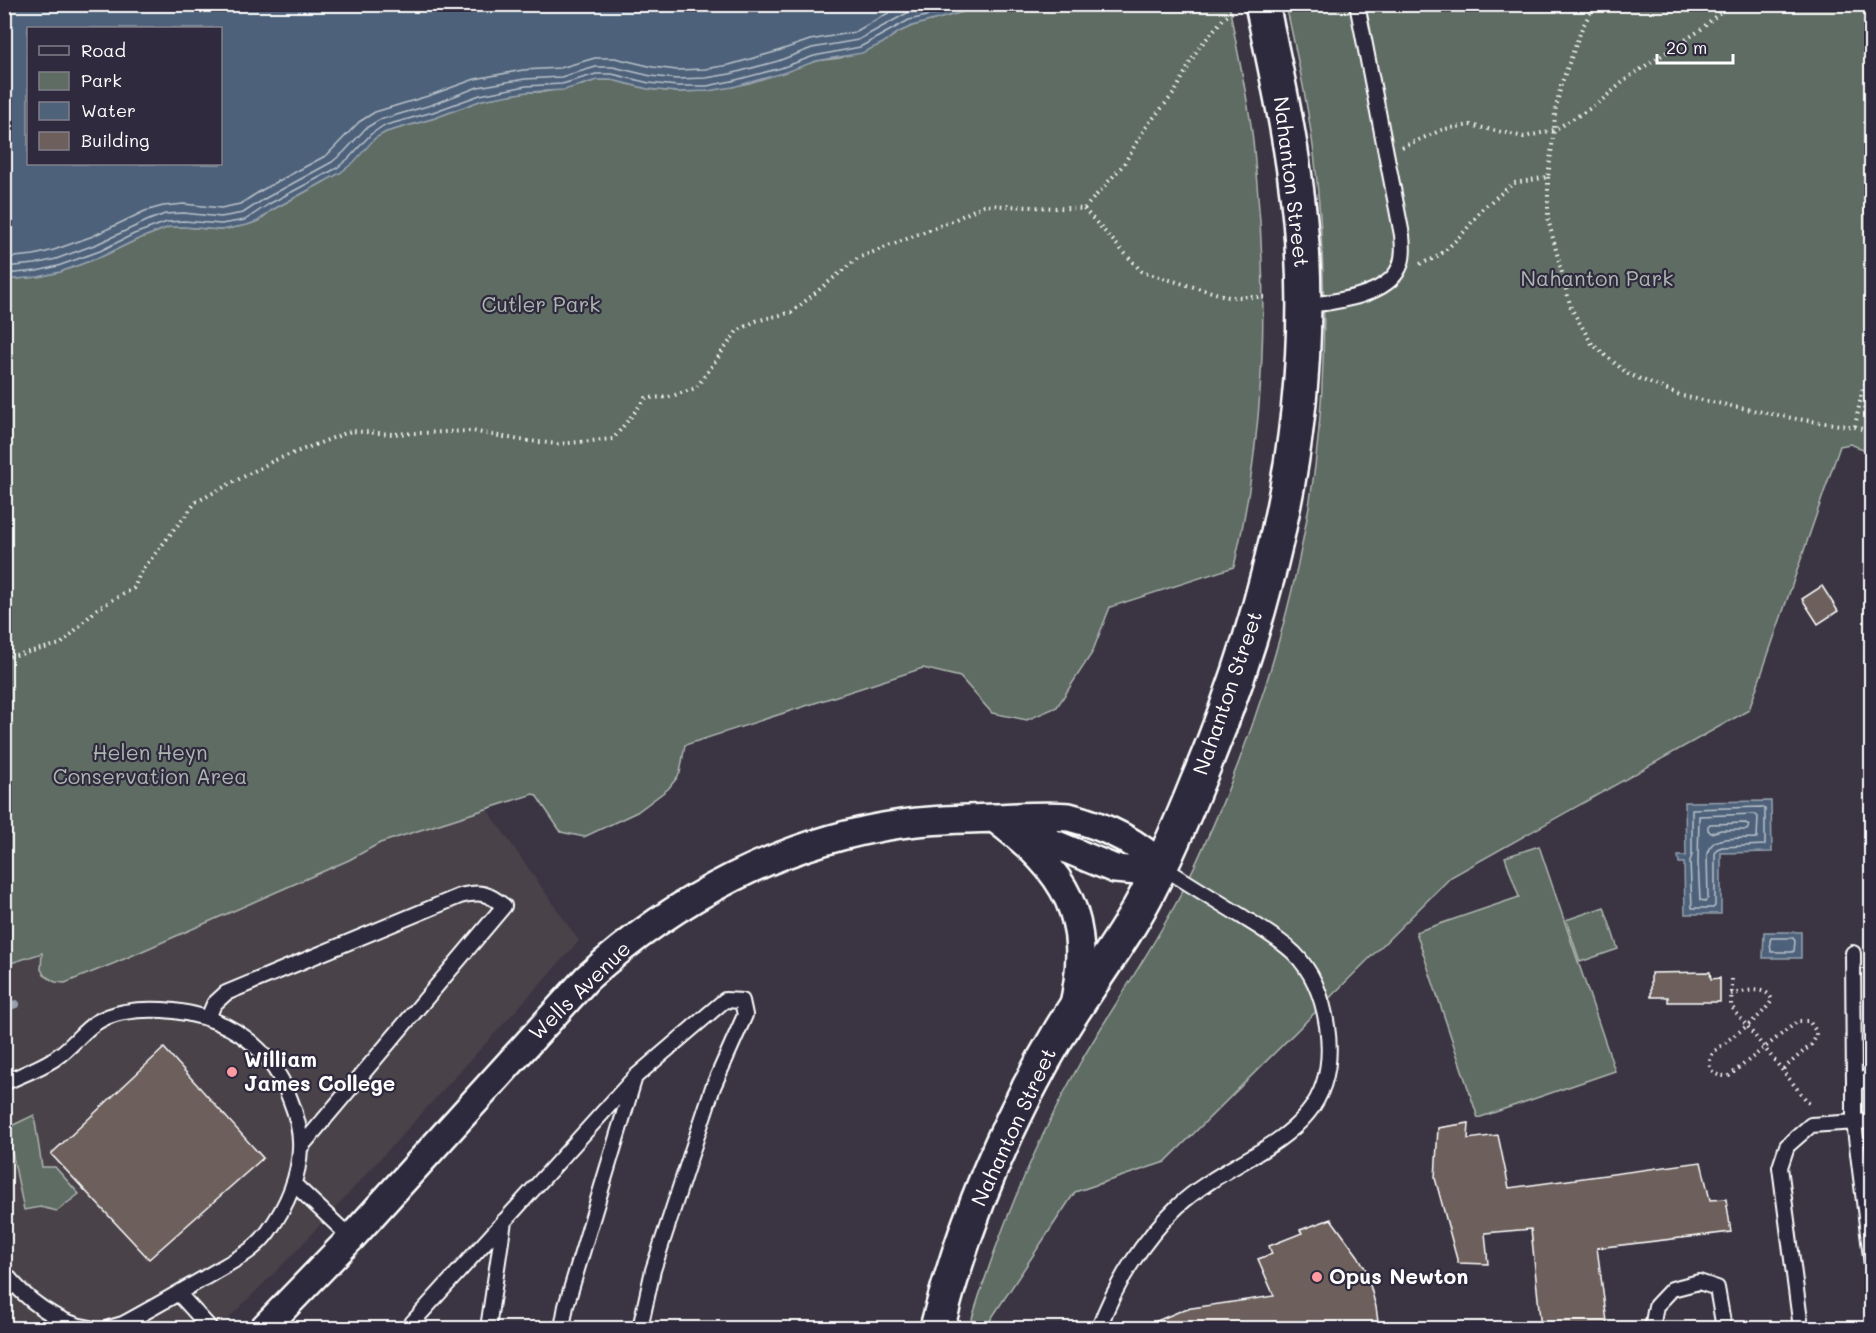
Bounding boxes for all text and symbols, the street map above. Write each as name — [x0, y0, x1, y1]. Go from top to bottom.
legend — [27, 27, 222, 165]
scale bar — [1657, 27, 1734, 65]
text: 20 m — [1666, 35, 1707, 59]
text: Road — [81, 38, 126, 62]
text: Park — [81, 68, 122, 92]
street label: Nahanton Street — [1269, 95, 1316, 269]
text: Water — [81, 98, 136, 122]
text: Building — [81, 128, 149, 152]
park label: Nahanton Park — [1521, 264, 1673, 291]
park label: Cutler Park — [482, 290, 600, 317]
street label: Nahanton Street — [1186, 607, 1267, 778]
park label: Helen Heyn Conservation Area — [53, 738, 247, 789]
street label: Wells Avenue — [522, 935, 636, 1045]
street label: Nahanton Street — [964, 1043, 1061, 1210]
place label: William James College — [244, 1045, 395, 1096]
marker: William James College — [225, 1065, 239, 1079]
place label: Opus Newton — [1329, 1262, 1468, 1289]
marker: Opus Newton — [1310, 1270, 1324, 1284]

